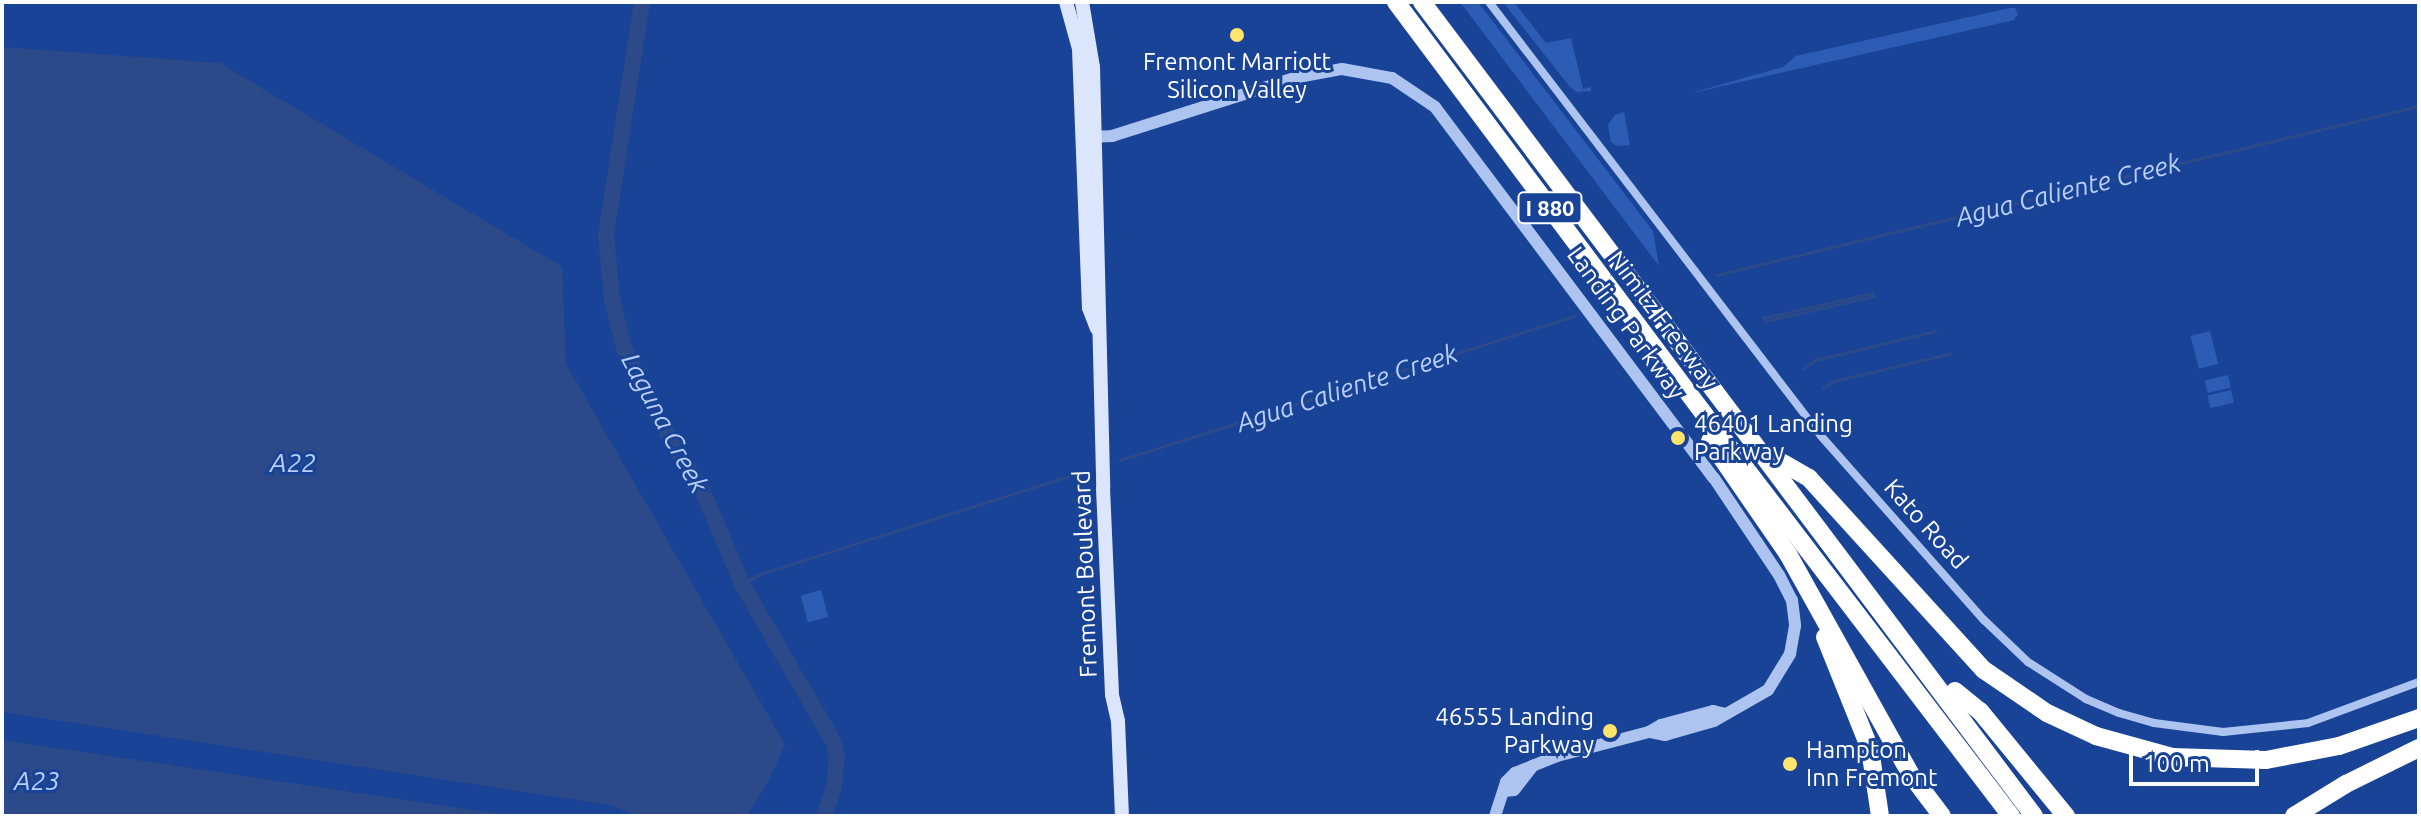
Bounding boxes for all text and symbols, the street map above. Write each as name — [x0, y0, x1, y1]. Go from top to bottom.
marker: Fremont Marriott Silicon Valley — [1228, 26, 1246, 44]
place label: Fremont Marriott Silicon Valley — [1143, 48, 1331, 104]
water label: Agua Caliente Creek — [1952, 147, 2184, 233]
road number: I 880 — [1516, 190, 1584, 226]
street label: Landing Parkway — [1561, 241, 1691, 405]
street label: Nimitz Freeway — [1602, 245, 1724, 395]
water label: Agua Caliente Creek — [1232, 338, 1462, 438]
water label: Laguna Creek — [615, 348, 715, 498]
place label: 46401 Landing Parkway — [1694, 410, 1853, 466]
marker: 46401 Landing Parkway — [1669, 429, 1687, 447]
water label: A22 — [270, 447, 316, 479]
street label: Fremont Boulevard — [1067, 470, 1103, 678]
street label: Kato Road — [1878, 473, 1974, 575]
place label: 46555 Landing Parkway — [1435, 703, 1594, 759]
marker: 46555 Landing Parkway — [1601, 722, 1619, 740]
scale bar — [2133, 734, 2263, 784]
place label: Hampton Inn Fremont — [1806, 736, 1937, 792]
text: 100 m — [2143, 750, 2210, 777]
marker: Hampton Inn Fremont — [1781, 755, 1799, 773]
water label: A23 — [14, 765, 60, 797]

